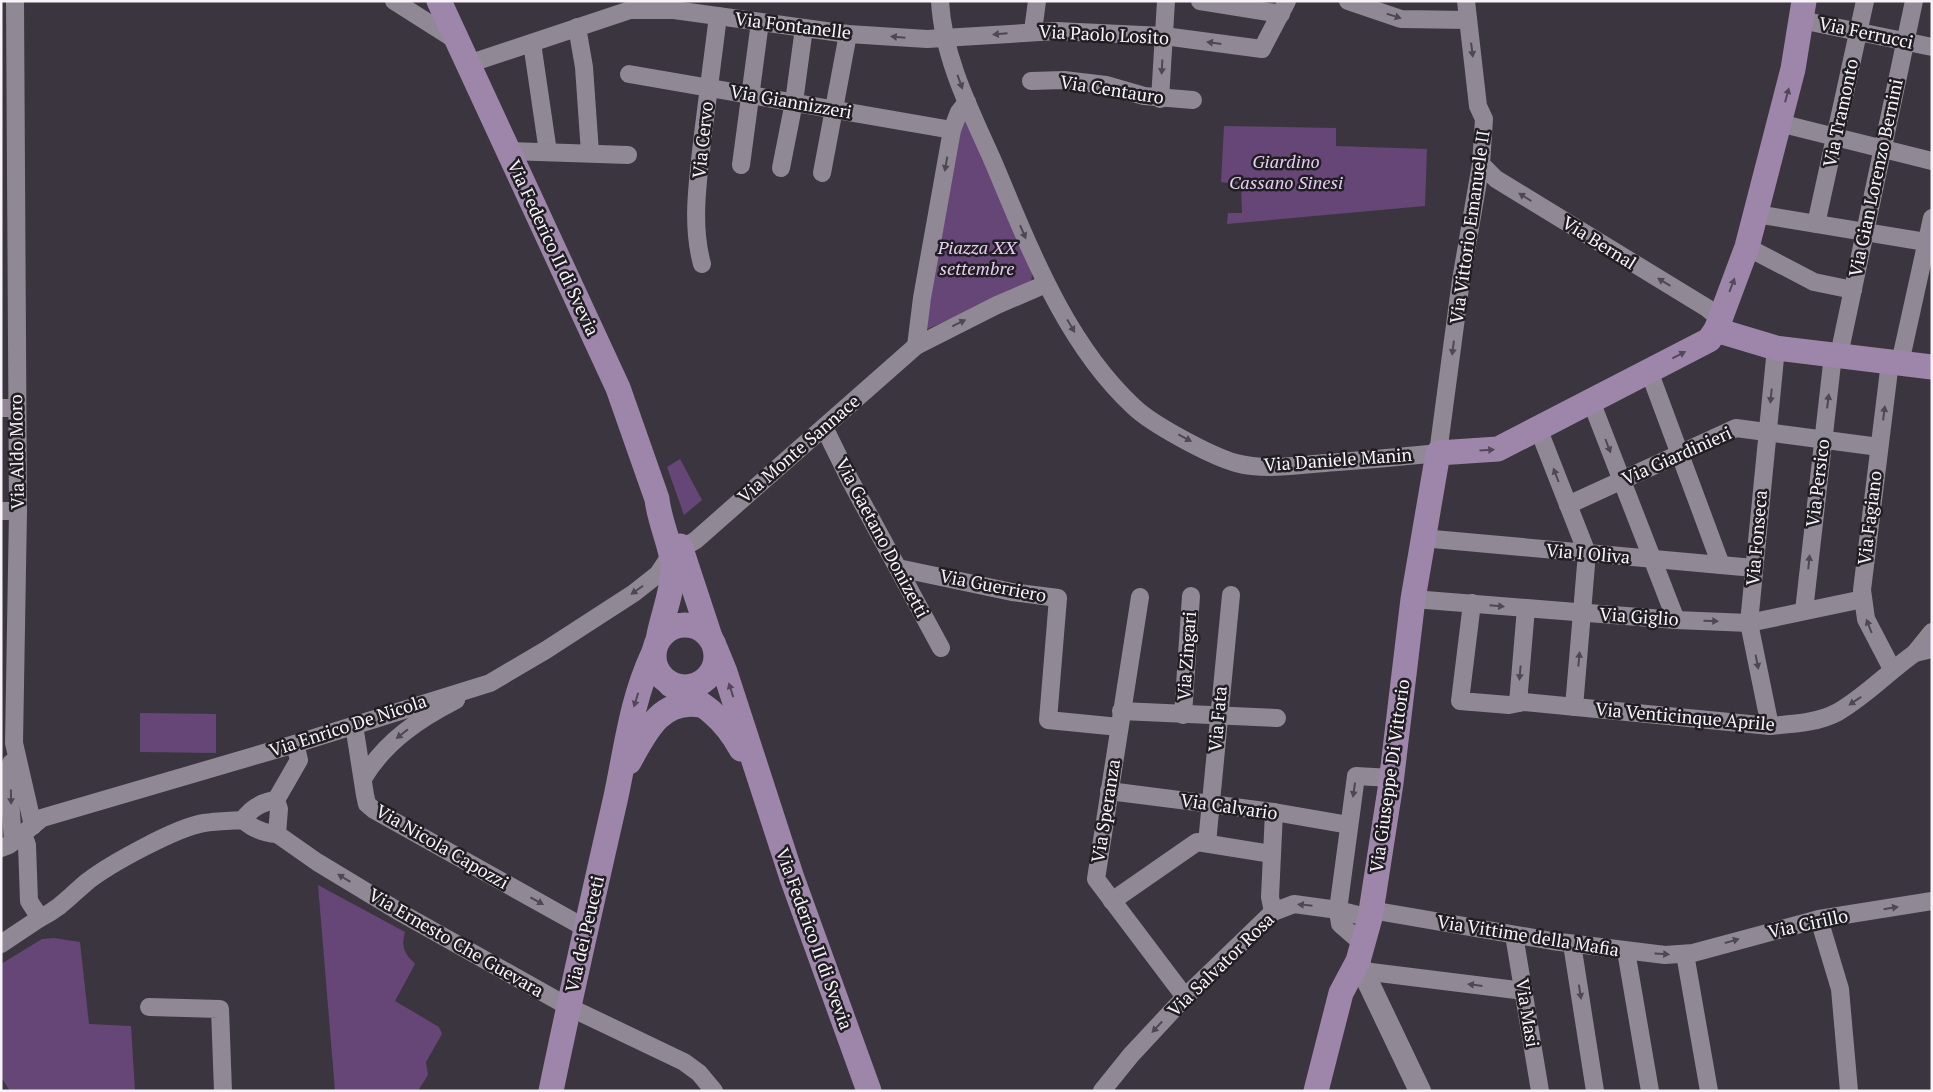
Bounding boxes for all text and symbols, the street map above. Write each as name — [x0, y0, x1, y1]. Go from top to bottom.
street label: Via Fontanelle — [734, 6, 853, 44]
street label: Via Ferrucci — [1817, 10, 1916, 54]
one-way arrow — [1387, 13, 1402, 21]
street label: Via Paolo Losito — [1038, 19, 1170, 49]
one-way arrow — [991, 30, 1007, 38]
one-way arrow — [889, 32, 905, 40]
one-way arrow — [1206, 38, 1222, 46]
one-way arrow — [1468, 42, 1476, 58]
street label: Via Tramonto — [1817, 56, 1863, 169]
one-way arrow — [1158, 60, 1166, 76]
street label: Via Centauro — [1058, 69, 1166, 109]
one-way arrow — [957, 75, 964, 90]
street label: Via Gian Lorenzo Bernini — [1842, 77, 1908, 279]
street label: Via Giannizzeri — [728, 78, 854, 124]
one-way arrow — [1783, 87, 1791, 102]
street label: Via Cervo — [686, 100, 718, 180]
street label: Via Vittorio Emanuele II — [1444, 129, 1494, 325]
park label: Giardino Cassano Sinesi — [1229, 149, 1343, 194]
street label: Via Federico II di Svevia — [503, 156, 605, 339]
one-way arrow — [941, 156, 949, 172]
one-way arrow — [1519, 192, 1532, 202]
street label: Via Bernal — [1558, 210, 1641, 274]
one-way arrow — [1020, 225, 1028, 239]
park label: Piazza XX settembre — [937, 235, 1018, 280]
one-way arrow — [1657, 277, 1670, 286]
one-way arrow — [1729, 277, 1736, 292]
one-way arrow — [952, 319, 966, 327]
one-way arrow — [1067, 319, 1076, 332]
one-way arrow — [1449, 340, 1457, 356]
one-way arrow — [1672, 351, 1686, 359]
street label: Via Monte Sannace — [732, 389, 864, 508]
one-way arrow — [1767, 389, 1775, 405]
one-way arrow — [1824, 392, 1832, 408]
street label: Via Aldo Moro — [3, 394, 29, 510]
one-way arrow — [1880, 405, 1888, 421]
street label: Via Giardinieri — [1618, 420, 1735, 490]
one-way arrow — [1177, 434, 1192, 442]
street label: Via Persico — [1800, 437, 1834, 528]
one-way arrow — [1605, 439, 1613, 454]
street label: Via Daniele Manin — [1263, 442, 1413, 476]
one-way arrow — [1479, 445, 1495, 453]
street label: Via Gaetano Donizetti — [831, 453, 935, 622]
one-way arrow — [1552, 467, 1560, 482]
street label: Via Fagiano — [1851, 469, 1887, 566]
street label: Via Fonseca — [1740, 489, 1772, 587]
street label: Via I Oliva — [1545, 537, 1631, 569]
one-way arrow — [1805, 554, 1813, 570]
street label: Via Guerriero — [938, 563, 1049, 607]
one-way arrow — [630, 585, 644, 595]
street label: Via Giglio — [1599, 601, 1679, 631]
one-way arrow — [1489, 602, 1505, 610]
street label: Via Zingari — [1171, 611, 1201, 701]
one-way arrow — [1704, 618, 1720, 626]
one-way arrow — [1865, 618, 1873, 633]
one-way arrow — [1575, 650, 1583, 666]
one-way arrow — [1753, 655, 1761, 670]
one-way arrow — [1516, 666, 1524, 682]
street label: Via Giuseppe Di Vittorio — [1364, 677, 1414, 874]
one-way arrow — [727, 682, 735, 697]
street label: Via Fata — [1202, 685, 1232, 753]
street label: Via Enrico De Nicola — [266, 688, 430, 762]
one-way arrow — [631, 692, 639, 707]
street label: Via Venticinque Aprile — [1594, 696, 1776, 736]
one-way arrow — [1848, 696, 1861, 706]
one-way arrow — [396, 728, 409, 739]
street label: Via Speranza — [1085, 757, 1125, 864]
one-way arrow — [1350, 782, 1358, 798]
street label: Via Calvario — [1179, 787, 1279, 825]
one-way arrow — [7, 789, 15, 805]
street label: Via Nicola Capozzi — [372, 798, 513, 894]
street label: Via Federico II di Svevia — [771, 845, 859, 1033]
street label: Via dei Peuceti — [559, 873, 609, 994]
one-way arrow — [338, 874, 351, 883]
street label: Via Ernesto Che Guevara — [365, 882, 548, 1002]
one-way arrow — [530, 897, 544, 906]
one-way arrow — [1297, 901, 1313, 909]
street label: Via Cirillo — [1766, 903, 1850, 943]
one-way arrow — [1884, 903, 1900, 911]
street label: Via Salvator Rosa — [1162, 907, 1279, 1021]
street label: Via Vittime della Mafia — [1435, 909, 1621, 961]
one-way arrow — [1725, 937, 1740, 945]
one-way arrow — [1654, 951, 1670, 959]
street label: Via Masi — [1511, 977, 1545, 1049]
one-way arrow — [1467, 981, 1483, 989]
one-way arrow — [1576, 985, 1584, 1001]
one-way arrow — [1151, 1021, 1163, 1033]

